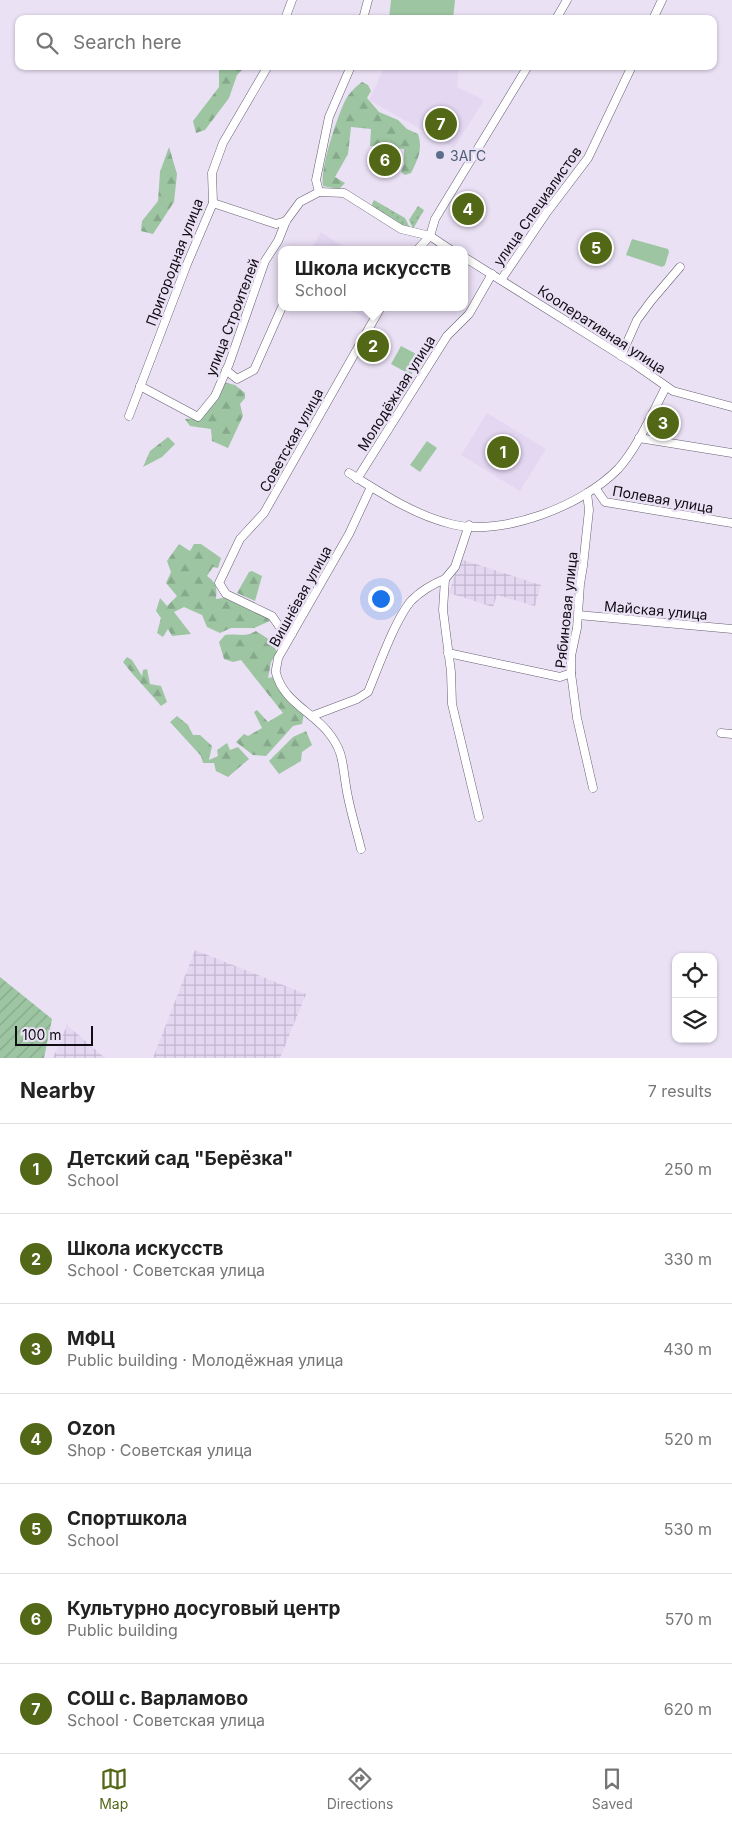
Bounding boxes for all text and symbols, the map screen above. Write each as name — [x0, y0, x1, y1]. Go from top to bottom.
search box — [15, 15, 717, 70]
icon: search — [33, 29, 61, 57]
text: Search here — [73, 31, 182, 54]
pin: 7 — [425, 105, 457, 143]
pin: 6 — [369, 141, 401, 179]
street label: улица Специалистов — [489, 143, 585, 269]
place label: ЗАГС — [450, 147, 486, 164]
marker: ЗАГС — [434, 149, 446, 161]
pin: 4 — [452, 190, 484, 228]
street label: Пригородная улица — [142, 196, 206, 328]
pin: 5 — [580, 229, 612, 267]
popup — [278, 246, 468, 311]
street label: улица Строителей — [202, 256, 262, 378]
text: Школа искусств — [295, 257, 451, 280]
text: School — [295, 280, 347, 300]
street label: Кооперативная улица — [535, 281, 669, 377]
pin: 2 — [357, 327, 389, 365]
street label: Молодёжная улица — [354, 332, 438, 454]
street label: Советская улица — [255, 385, 327, 495]
pin: 3 — [647, 404, 679, 442]
pin: 1 — [487, 433, 519, 471]
street label: Полевая улица — [611, 482, 715, 516]
street label: Вишнёвая улица — [265, 543, 335, 649]
street label: Рябиновая улица — [551, 551, 581, 669]
your location — [368, 586, 394, 612]
street label: Майская улица — [604, 597, 708, 623]
map controls — [672, 953, 717, 1043]
button: locate — [672, 953, 717, 998]
button: layers — [672, 998, 717, 1043]
scale bar — [15, 1023, 92, 1046]
text: 100 m — [22, 1026, 62, 1043]
text: Nearby — [20, 1078, 95, 1103]
text: 7 results — [648, 1081, 712, 1101]
text: Детский сад "Берёзка" — [67, 1147, 294, 1170]
text: 1 — [33, 1159, 39, 1179]
text: 250 m — [664, 1159, 712, 1179]
text: School — [67, 1170, 119, 1190]
text: Школа искусств — [67, 1237, 224, 1260]
text: 2 — [31, 1249, 41, 1269]
text: 330 m — [664, 1249, 712, 1269]
text: School · Советская улица — [67, 1260, 265, 1280]
text: МФЦ — [67, 1327, 115, 1350]
text: 3 — [31, 1339, 41, 1359]
text: 430 m — [663, 1339, 712, 1359]
text: Public building · Молодёжная улица — [67, 1350, 344, 1370]
text: Ozon — [67, 1417, 116, 1440]
text: 4 — [31, 1429, 41, 1449]
text: 520 m — [664, 1429, 712, 1449]
text: Shop · Советская улица — [67, 1440, 252, 1460]
text: Спортшкола — [67, 1507, 187, 1530]
text: 5 — [31, 1519, 41, 1539]
text: 530 m — [664, 1519, 712, 1539]
text: School — [67, 1530, 119, 1550]
text: Культурно досуговый центр — [67, 1597, 341, 1620]
text: 6 — [31, 1609, 41, 1629]
text: 570 m — [665, 1609, 712, 1629]
text: Public building — [67, 1620, 178, 1640]
text: СОШ с. Варламово — [67, 1687, 248, 1710]
text: 7 — [31, 1699, 41, 1719]
text: 620 m — [664, 1699, 712, 1719]
text: School · Советская улица — [67, 1710, 265, 1730]
tab: Map — [99, 1765, 128, 1812]
tab: Directions — [327, 1765, 393, 1812]
tab: Saved — [592, 1765, 633, 1812]

